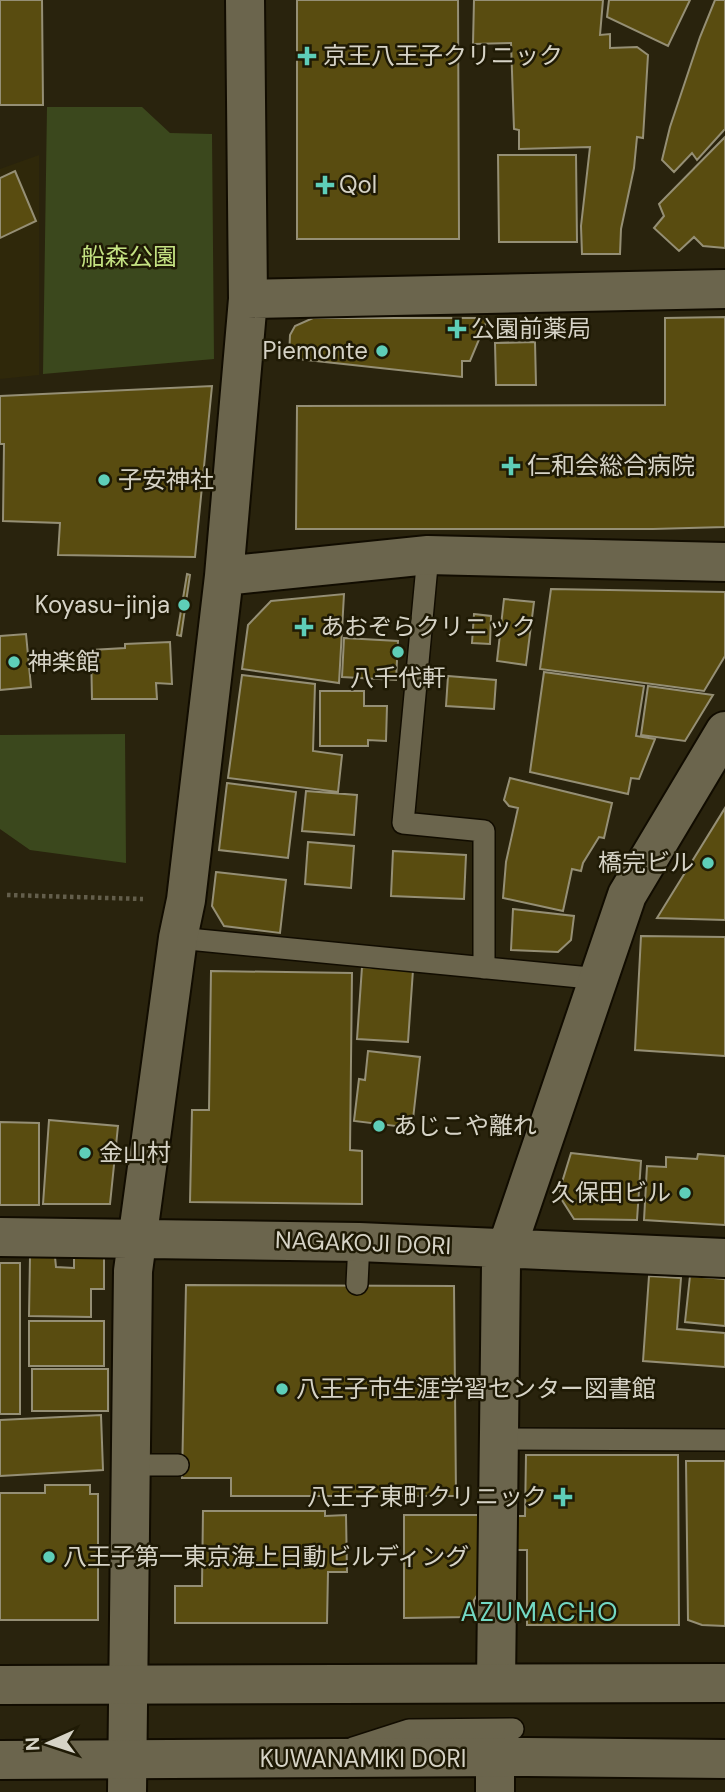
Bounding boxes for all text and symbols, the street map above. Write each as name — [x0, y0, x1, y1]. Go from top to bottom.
place label: 京王八王子クリニック — [323, 40, 563, 71]
marker: 京王八王子クリニック — [297, 46, 317, 66]
place label: Qol — [339, 169, 377, 200]
marker: Qol — [317, 177, 333, 193]
park label: 船森公園 — [81, 241, 177, 272]
place label: 公園前薬局 — [471, 313, 591, 344]
marker: 公園前薬局 — [449, 321, 465, 337]
place label: Piemonte — [263, 335, 368, 366]
marker: Piemonte — [374, 343, 390, 359]
place label: 仁和会総合病院 — [527, 450, 695, 481]
marker: 仁和会総合病院 — [501, 456, 521, 476]
place label: 子安神社 — [118, 464, 214, 495]
marker: 子安神社 — [96, 472, 112, 488]
place label: Koyasu-jinja — [35, 589, 170, 620]
marker: Koyasu-jinja — [176, 597, 192, 613]
place label: あおぞらクリニック — [320, 611, 536, 642]
marker: あおぞらクリニック — [294, 617, 314, 637]
marker: 八千代軒 — [390, 644, 406, 660]
place label: 神楽館 — [28, 646, 100, 677]
marker: 神楽館 — [6, 654, 22, 670]
place label: 八千代軒 — [350, 662, 446, 693]
place label: 橋完ビル — [598, 847, 694, 878]
marker: 橋完ビル — [700, 855, 716, 871]
place label: あじこや離れ — [393, 1110, 537, 1141]
marker: あじこや離れ — [371, 1118, 387, 1134]
place label: 金山村 — [99, 1137, 171, 1168]
marker: 金山村 — [77, 1145, 93, 1161]
place label: 久保田ビル — [551, 1177, 671, 1208]
marker: 久保田ビル — [677, 1185, 693, 1201]
street label: NAGAKOJI DORI — [274, 1224, 452, 1261]
place label: 八王子市生涯学習センター図書館 — [296, 1373, 656, 1404]
marker: 八王子市生涯学習センター図書館 — [274, 1381, 290, 1397]
place label: 八王子東町クリニック — [307, 1481, 547, 1512]
marker: 八王子東町クリニック — [553, 1487, 573, 1507]
place label: 八王子第一東京海上日動ビルディング — [63, 1541, 469, 1572]
marker: 八王子第一東京海上日動ビルディング — [41, 1549, 57, 1565]
district label: AZUMACHO — [461, 1595, 619, 1629]
north arrow — [14, 1708, 84, 1778]
text: N — [20, 1736, 45, 1751]
street label: KUWANAMIKI DORI — [260, 1743, 466, 1774]

